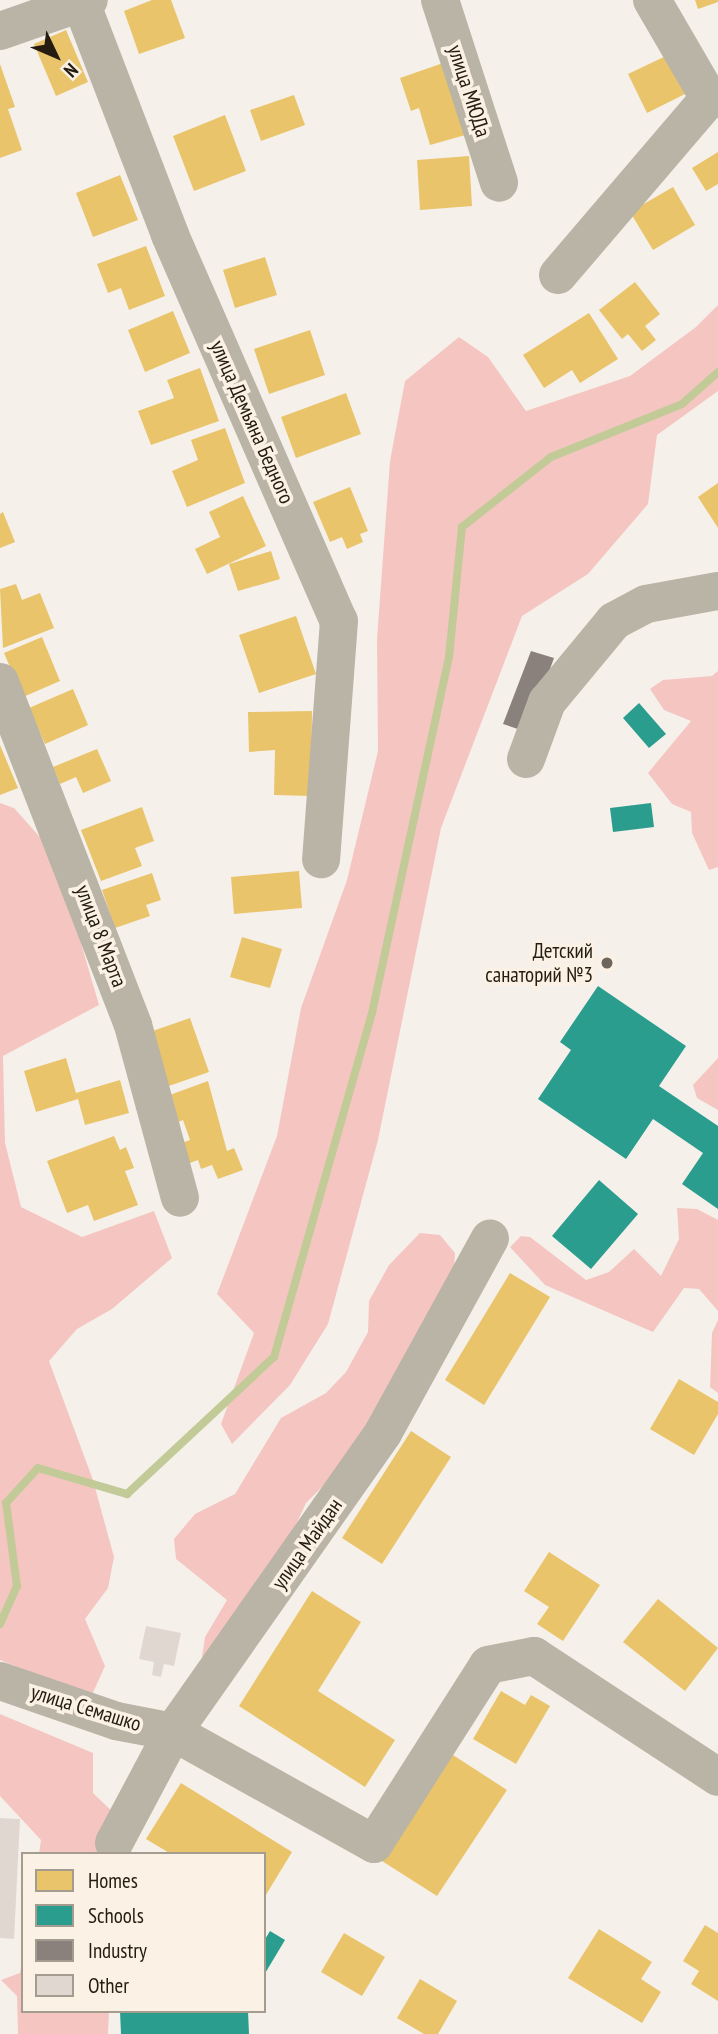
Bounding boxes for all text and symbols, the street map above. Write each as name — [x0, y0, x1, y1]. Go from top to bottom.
north arrow — [21, 21, 91, 91]
street label: улица МЮДа — [442, 42, 496, 140]
text: N — [59, 59, 83, 83]
street label: улица Демьяна Бедного — [205, 336, 299, 508]
street label: улица 8 Марта — [70, 881, 132, 991]
place label: Детский санаторий №3 — [485, 938, 593, 988]
marker: Детский санаторий №3 — [599, 955, 615, 971]
street label: улица Майдан — [266, 1494, 348, 1594]
street label: улица Семашко — [28, 1679, 144, 1737]
legend — [21, 1852, 266, 2013]
text: Homes — [88, 1867, 138, 1894]
text: Schools — [88, 1902, 144, 1929]
text: Industry — [88, 1937, 147, 1964]
text: Other — [88, 1972, 129, 1999]

